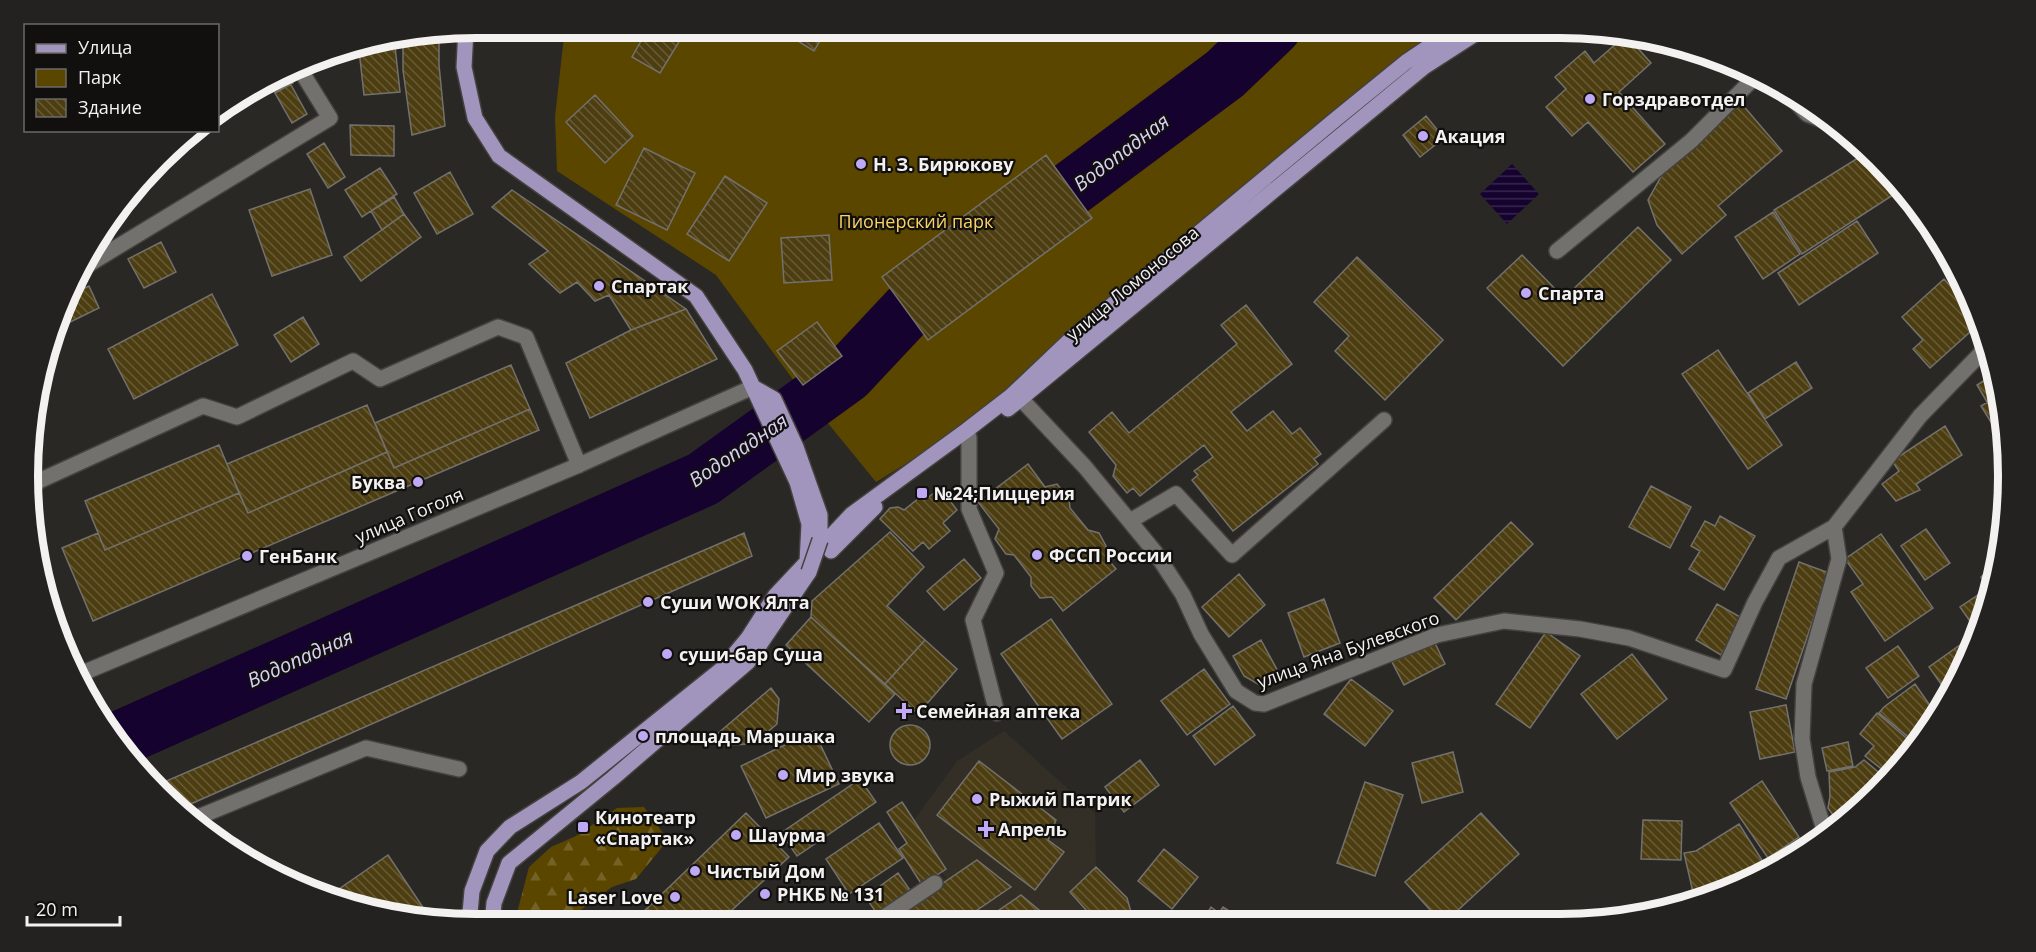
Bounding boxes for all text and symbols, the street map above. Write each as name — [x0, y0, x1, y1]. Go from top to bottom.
legend — [24, 24, 219, 132]
text: Улица — [78, 35, 132, 59]
text: Парк — [78, 65, 122, 89]
place label: Горздравотдел — [1602, 87, 1745, 111]
marker: Горздравотдел — [1583, 92, 1597, 106]
text: Здание — [78, 95, 142, 119]
water label: Водопадная — [1067, 107, 1175, 197]
place label: Акация — [1435, 124, 1505, 148]
marker: Акация — [1416, 129, 1430, 143]
place label: Н. З. Бирюкову — [873, 152, 1014, 176]
marker: Н. З. Бирюкову — [854, 157, 868, 171]
park label: Пионерский парк — [839, 209, 994, 233]
street label: улица Ломоносова — [1061, 220, 1203, 346]
place label: Спартак — [611, 274, 689, 298]
marker: Спартак — [592, 279, 606, 293]
place label: Спарта — [1538, 281, 1604, 305]
marker: Спарта — [1519, 286, 1533, 300]
water label: Водопадная — [683, 407, 793, 493]
place label: Буква — [351, 470, 406, 494]
marker: Буква — [411, 475, 425, 489]
street label: улица Гоголя — [351, 481, 467, 549]
place label: №24;Пиццерия — [934, 481, 1075, 505]
marker: №24;Пиццерия — [915, 486, 929, 500]
place label: ФССП России — [1049, 543, 1172, 567]
place label: ГенБанк — [259, 544, 338, 568]
marker: ФССП России — [1030, 548, 1044, 562]
marker: ГенБанк — [240, 549, 254, 563]
place label: Суши WOK Ялта — [660, 590, 810, 614]
marker: Суши WOK Ялта — [641, 595, 655, 609]
street label: улица Яна Булевского — [1254, 605, 1442, 693]
water label: Водопадная — [243, 623, 357, 693]
place label: суши-бар Суша — [679, 642, 823, 666]
marker: суши-бар Суша — [660, 647, 674, 661]
place label: Семейная аптека — [916, 699, 1080, 723]
marker: Семейная аптека — [897, 704, 911, 718]
place label: площадь Маршака — [655, 724, 835, 748]
marker: площадь Маршака — [636, 729, 650, 743]
place label: Мир звука — [795, 763, 895, 787]
marker: Мир звука — [776, 768, 790, 782]
place label: Рыжий Патрик — [989, 787, 1133, 811]
marker: Рыжий Патрик — [970, 792, 984, 806]
place label: Кинотеатр «Спартак» — [595, 805, 696, 850]
place label: Апрель — [998, 817, 1067, 841]
marker: Кинотеатр «Спартак» — [576, 820, 590, 834]
marker: Апрель — [979, 822, 993, 836]
place label: Шаурма — [748, 823, 826, 847]
marker: Шаурма — [729, 828, 743, 842]
place label: Чистый Дом — [707, 859, 825, 883]
marker: Чистый Дом — [688, 864, 702, 878]
place label: РНКБ № 131 — [777, 882, 884, 906]
place label: Laser Love — [567, 885, 663, 909]
marker: РНКБ № 131 — [758, 887, 772, 901]
scale bar — [27, 889, 120, 927]
marker: Laser Love — [668, 890, 682, 904]
text: 20 m — [36, 897, 78, 921]

